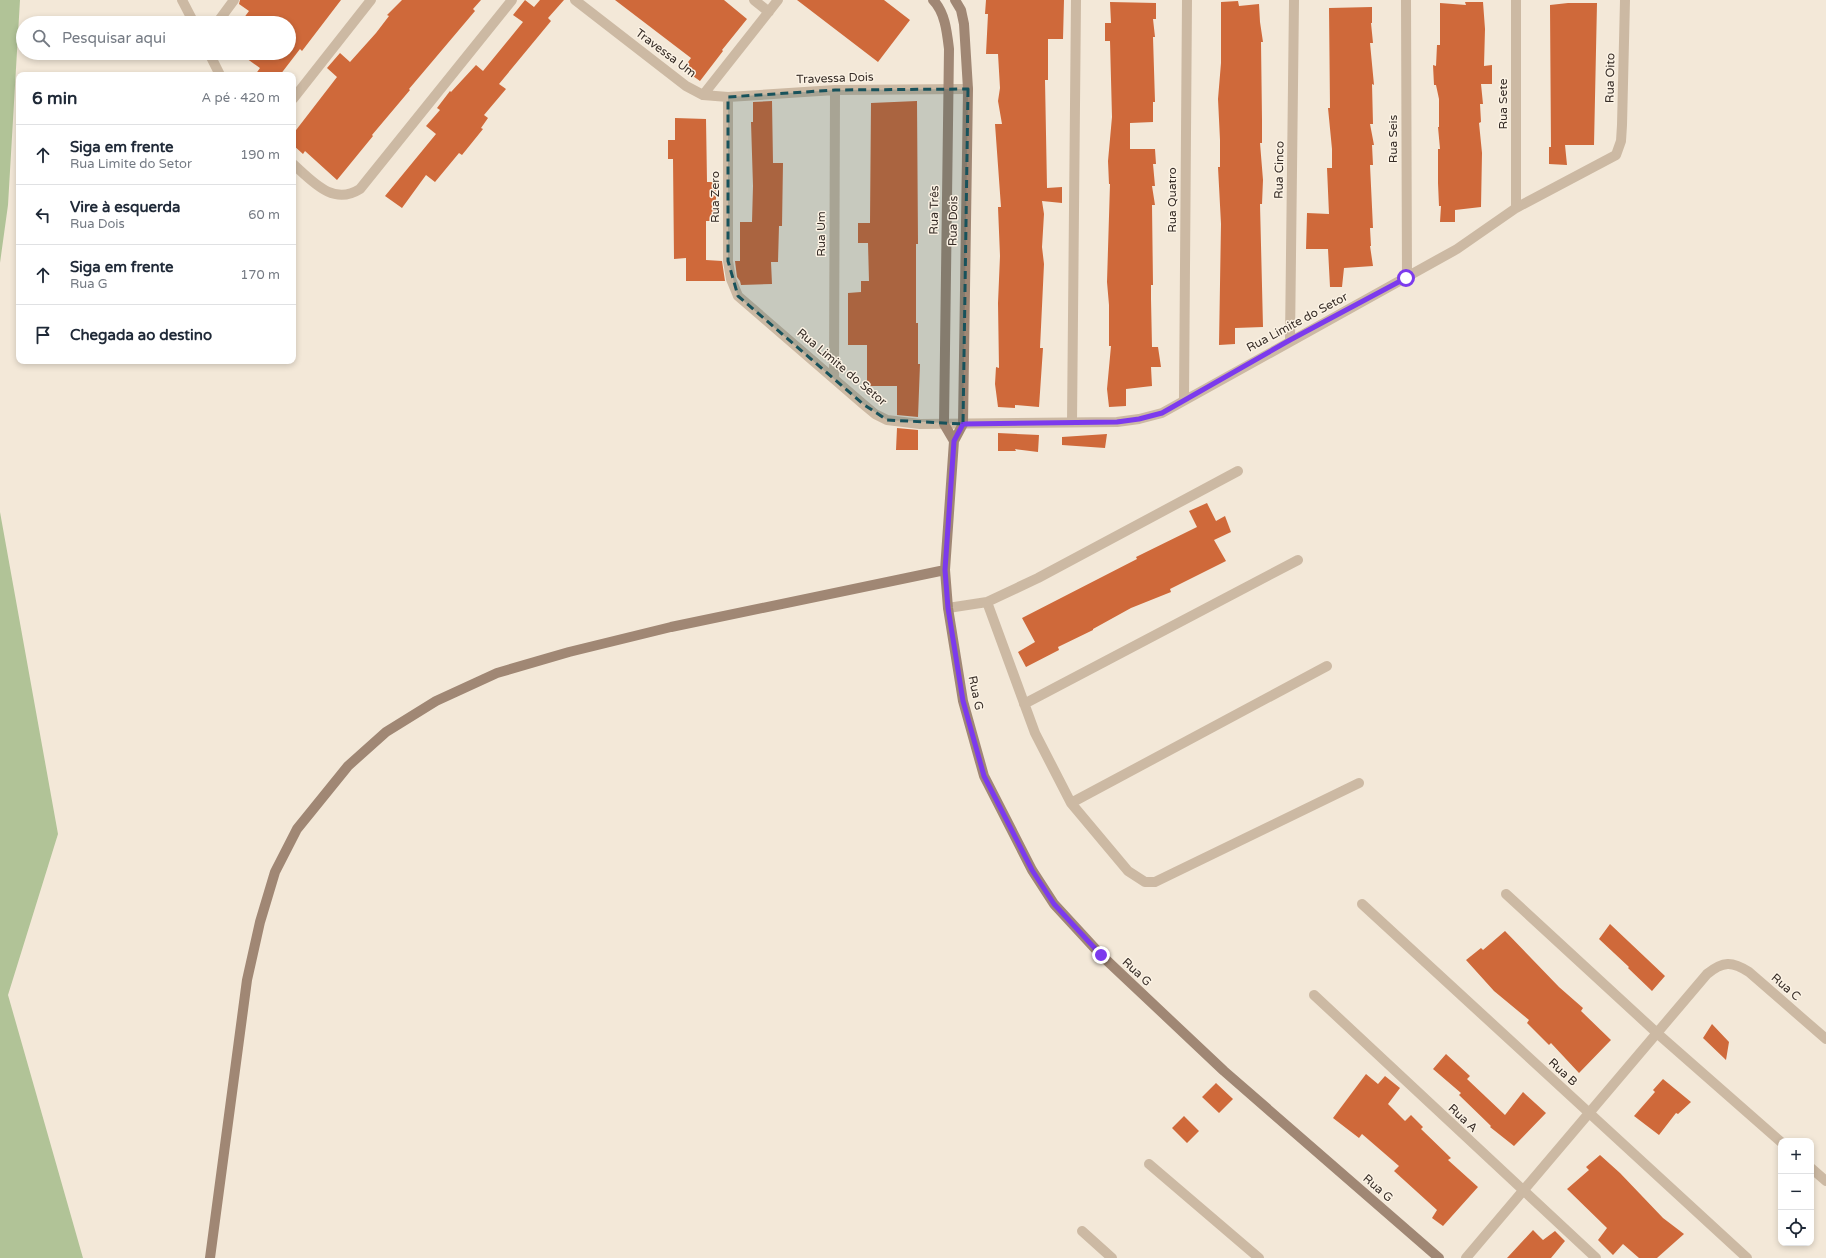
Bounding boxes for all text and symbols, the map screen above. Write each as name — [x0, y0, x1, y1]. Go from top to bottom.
search box — [16, 16, 296, 60]
street label: Travessa Um — [633, 26, 699, 80]
icon: search — [30, 27, 52, 49]
text: Pesquisar aqui — [62, 29, 166, 47]
street label: Rua Oito — [1603, 53, 1617, 103]
street label: Travessa Dois — [796, 70, 874, 86]
street label: Rua Sete — [1496, 78, 1510, 130]
text: 6 min — [32, 88, 77, 109]
text: A pé · 420 m — [201, 90, 280, 106]
street label: Rua Seis — [1386, 114, 1400, 163]
text: Siga em frente — [70, 138, 174, 156]
street label: Rua Cinco — [1271, 141, 1287, 199]
icon: ahead — [32, 144, 54, 166]
text: 190 m — [240, 147, 280, 163]
text: Rua Limite do Setor — [70, 156, 192, 172]
street label: Rua Quatro — [1165, 167, 1179, 233]
street label: Rua Zero — [708, 171, 722, 223]
street label: Rua Três — [927, 185, 941, 235]
street label: Rua Dois — [946, 195, 960, 246]
text: Vire à esquerda — [70, 198, 180, 216]
icon: left — [32, 204, 54, 226]
text: 60 m — [248, 207, 280, 223]
street label: Rua Um — [814, 211, 828, 257]
text: Rua Dois — [70, 216, 125, 232]
text: Siga em frente — [70, 258, 174, 276]
icon: ahead — [32, 264, 54, 286]
text: 170 m — [240, 267, 280, 283]
route start — [1397, 269, 1415, 287]
text: Rua G — [70, 276, 108, 292]
street label: Rua Limite do Setor — [1244, 289, 1350, 355]
icon: arrive — [32, 324, 54, 346]
street label: Rua Limite do Setor — [794, 325, 890, 409]
text: Chegada ao destino — [70, 326, 212, 344]
street label: Rua G — [966, 675, 986, 711]
route end — [1092, 946, 1110, 964]
street label: Rua G — [1119, 955, 1155, 989]
street label: Rua C — [1769, 971, 1803, 1003]
street label: Rua B — [1546, 1055, 1580, 1089]
street label: Rua A — [1446, 1101, 1480, 1135]
map controls — [1778, 1138, 1814, 1246]
button: + — [1778, 1138, 1814, 1174]
street label: Rua G — [1360, 1171, 1396, 1205]
button: − — [1778, 1174, 1814, 1210]
button: locate — [1778, 1210, 1814, 1246]

